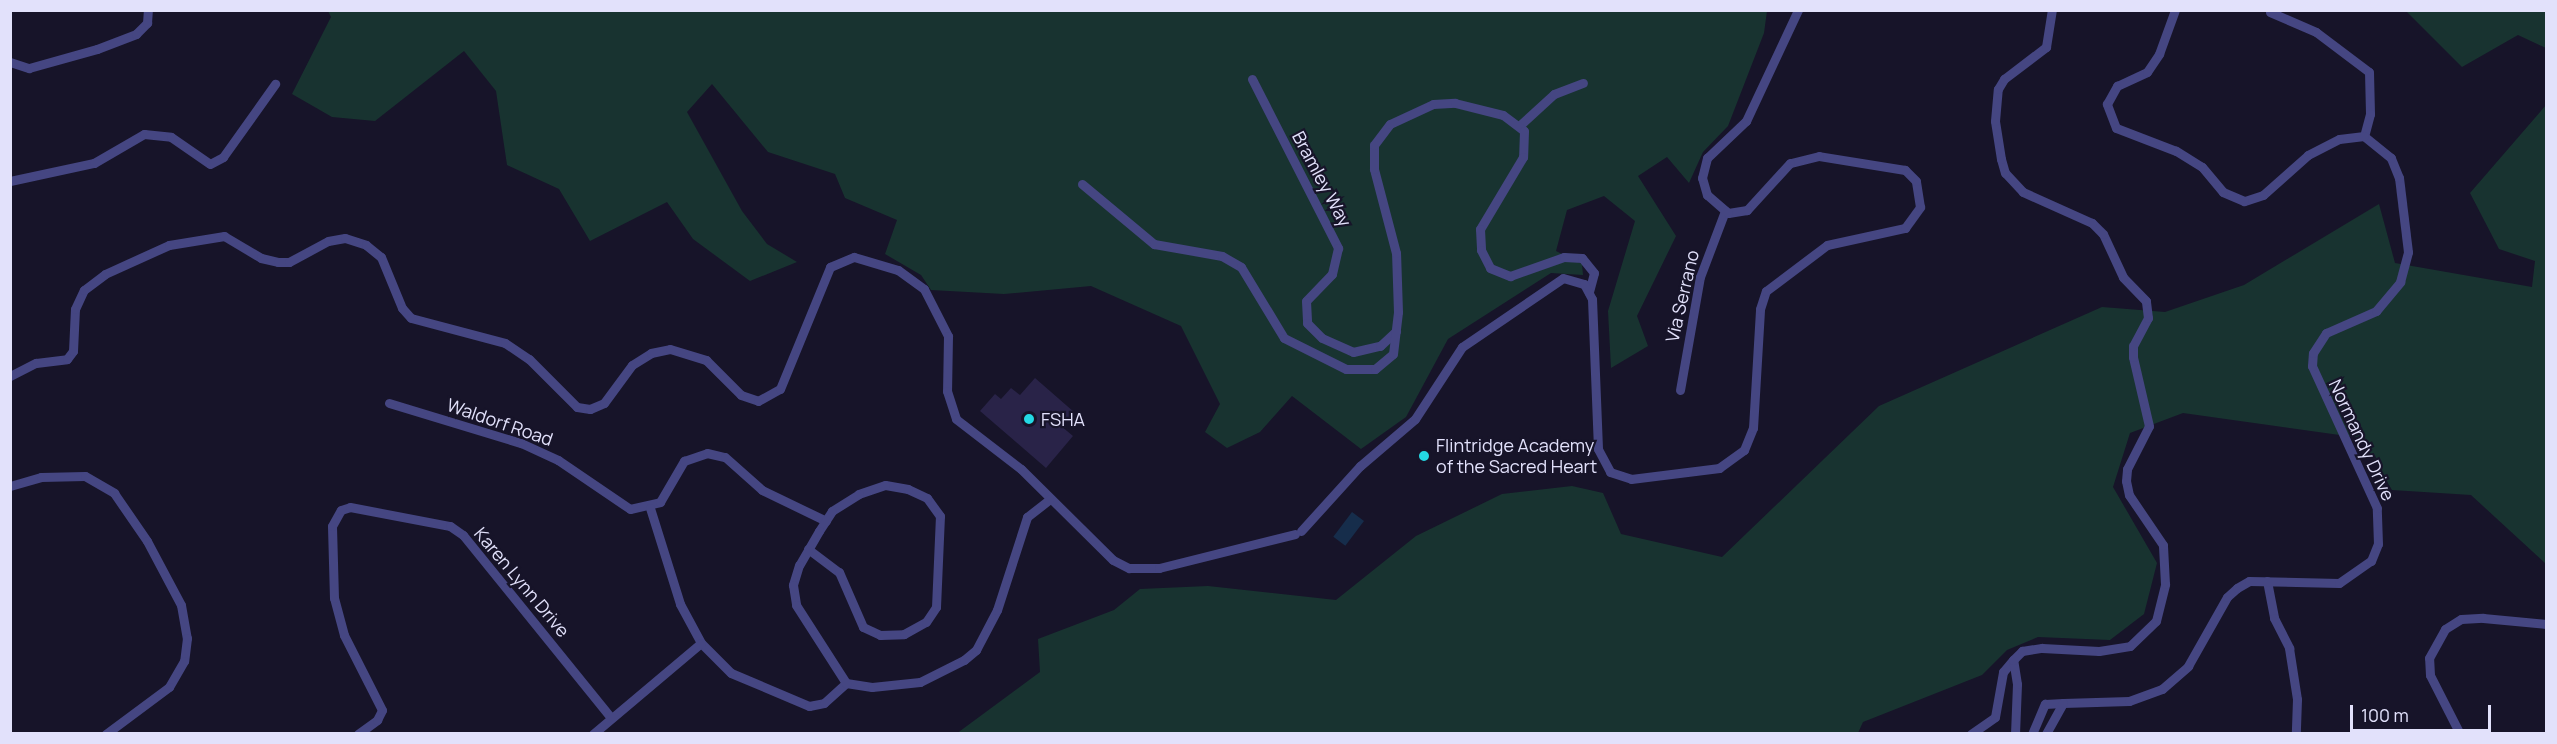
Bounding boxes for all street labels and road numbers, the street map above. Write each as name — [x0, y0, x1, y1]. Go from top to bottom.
street label: Bramley Way — [1288, 128, 1356, 230]
street label: Via Serrano — [1661, 248, 1703, 344]
street label: Normandy Drive — [2324, 376, 2400, 504]
street label: Waldorf Road — [444, 394, 556, 450]
street label: Karen Lynn Drive — [470, 523, 574, 641]

